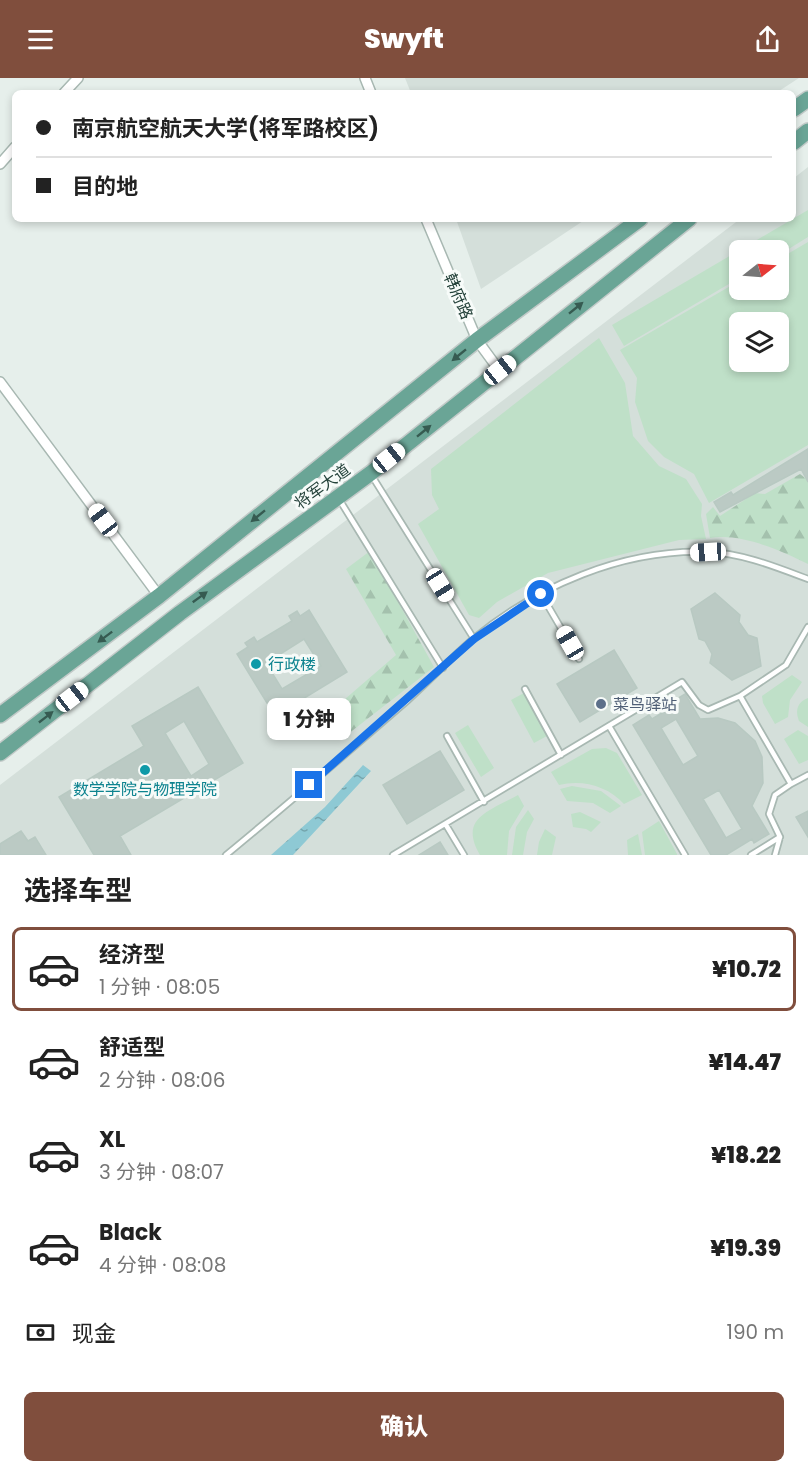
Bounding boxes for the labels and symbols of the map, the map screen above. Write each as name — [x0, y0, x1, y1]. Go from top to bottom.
north arrow — [729, 240, 789, 300]
street label: 韩府路 — [439, 270, 479, 323]
one-way arrow — [568, 302, 584, 315]
one-way arrow — [451, 348, 467, 361]
car — [480, 352, 520, 388]
one-way arrow — [416, 424, 432, 437]
car — [369, 440, 409, 476]
street label: 将军大道 — [290, 458, 355, 515]
car — [85, 500, 121, 540]
one-way arrow — [250, 510, 266, 523]
car — [690, 542, 726, 562]
car — [423, 565, 457, 605]
route start — [527, 580, 554, 607]
one-way arrow — [193, 592, 208, 604]
car — [553, 623, 587, 663]
one-way arrow — [97, 630, 112, 642]
place label: 行政楼 — [268, 653, 316, 676]
marker: 行政楼 — [249, 657, 263, 671]
car — [52, 679, 92, 715]
place label: 菜鸟驿站 — [613, 693, 677, 716]
marker: 菜鸟驿站 — [594, 697, 608, 711]
callout: 1 分钟 — [267, 698, 351, 740]
one-way arrow — [38, 710, 54, 723]
marker: 数学学院与物理学院 — [138, 763, 152, 777]
route end — [295, 771, 322, 798]
place label: 数学学院与物理学院 — [73, 778, 217, 801]

